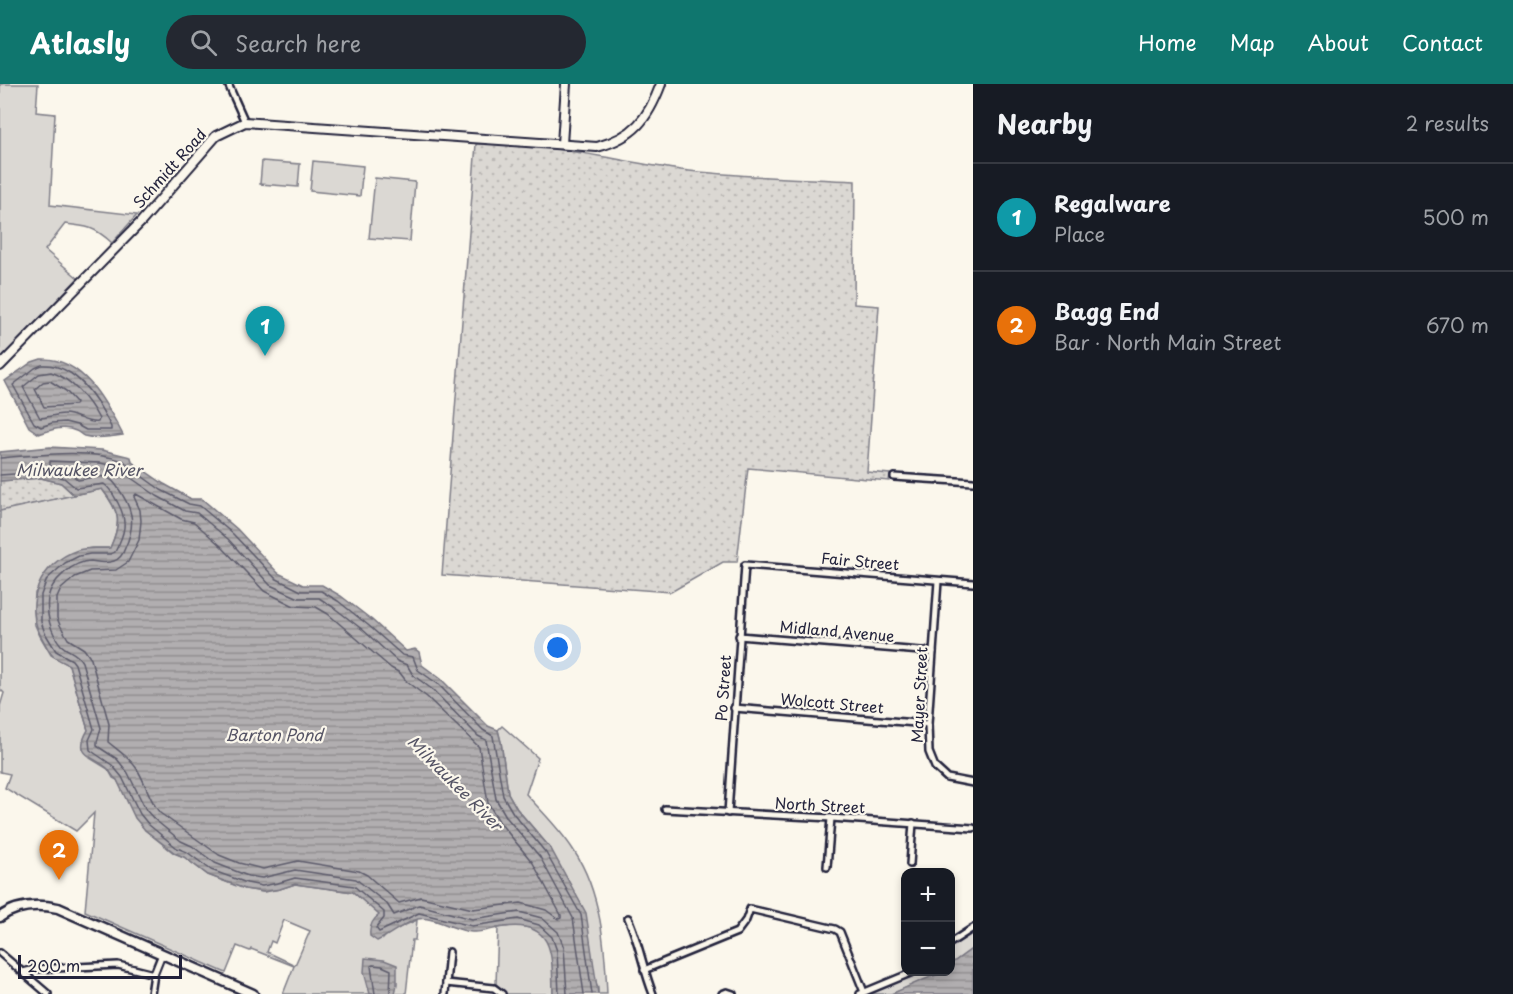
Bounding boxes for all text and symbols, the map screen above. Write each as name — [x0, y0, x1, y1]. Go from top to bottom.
search box — [166, 15, 586, 69]
text: Atlasly — [30, 21, 130, 64]
icon: search — [187, 26, 220, 59]
text: Search here — [235, 26, 361, 59]
text: Home — [1138, 26, 1197, 58]
text: Map — [1230, 26, 1275, 58]
text: About — [1308, 26, 1369, 58]
text: Contact — [1402, 26, 1483, 58]
text: Nearby — [997, 104, 1092, 143]
text: 2 results — [1406, 108, 1489, 138]
street label: Schmidt Road — [127, 123, 211, 213]
text: Regalware — [1054, 186, 1171, 219]
text: 1 — [1012, 202, 1021, 232]
text: 500 m — [1422, 202, 1489, 232]
text: Place — [1054, 219, 1105, 249]
text: Bagg End — [1054, 294, 1159, 327]
pin: 1 — [246, 306, 284, 356]
text: 2 — [1009, 310, 1024, 340]
text: 670 m — [1426, 310, 1489, 340]
text: Bar · North Main Street — [1054, 327, 1281, 357]
water label: Milwaukee River — [16, 457, 145, 481]
street label: Fair Street — [820, 546, 900, 575]
street label: Midland Avenue — [779, 614, 895, 647]
your location — [543, 633, 572, 662]
street label: Mayer Street — [904, 646, 933, 744]
street label: Po Street — [709, 654, 736, 722]
street label: Wolcott Street — [780, 687, 885, 718]
water label: Barton Pond — [225, 722, 325, 746]
water label: Milwaukee River — [403, 729, 511, 837]
street label: North Street — [774, 791, 866, 818]
pin: 2 — [40, 830, 78, 880]
map controls — [901, 868, 955, 976]
button: + — [901, 868, 955, 922]
button: − — [901, 922, 955, 976]
scale bar — [18, 952, 182, 980]
text: 200 m — [27, 953, 80, 977]

